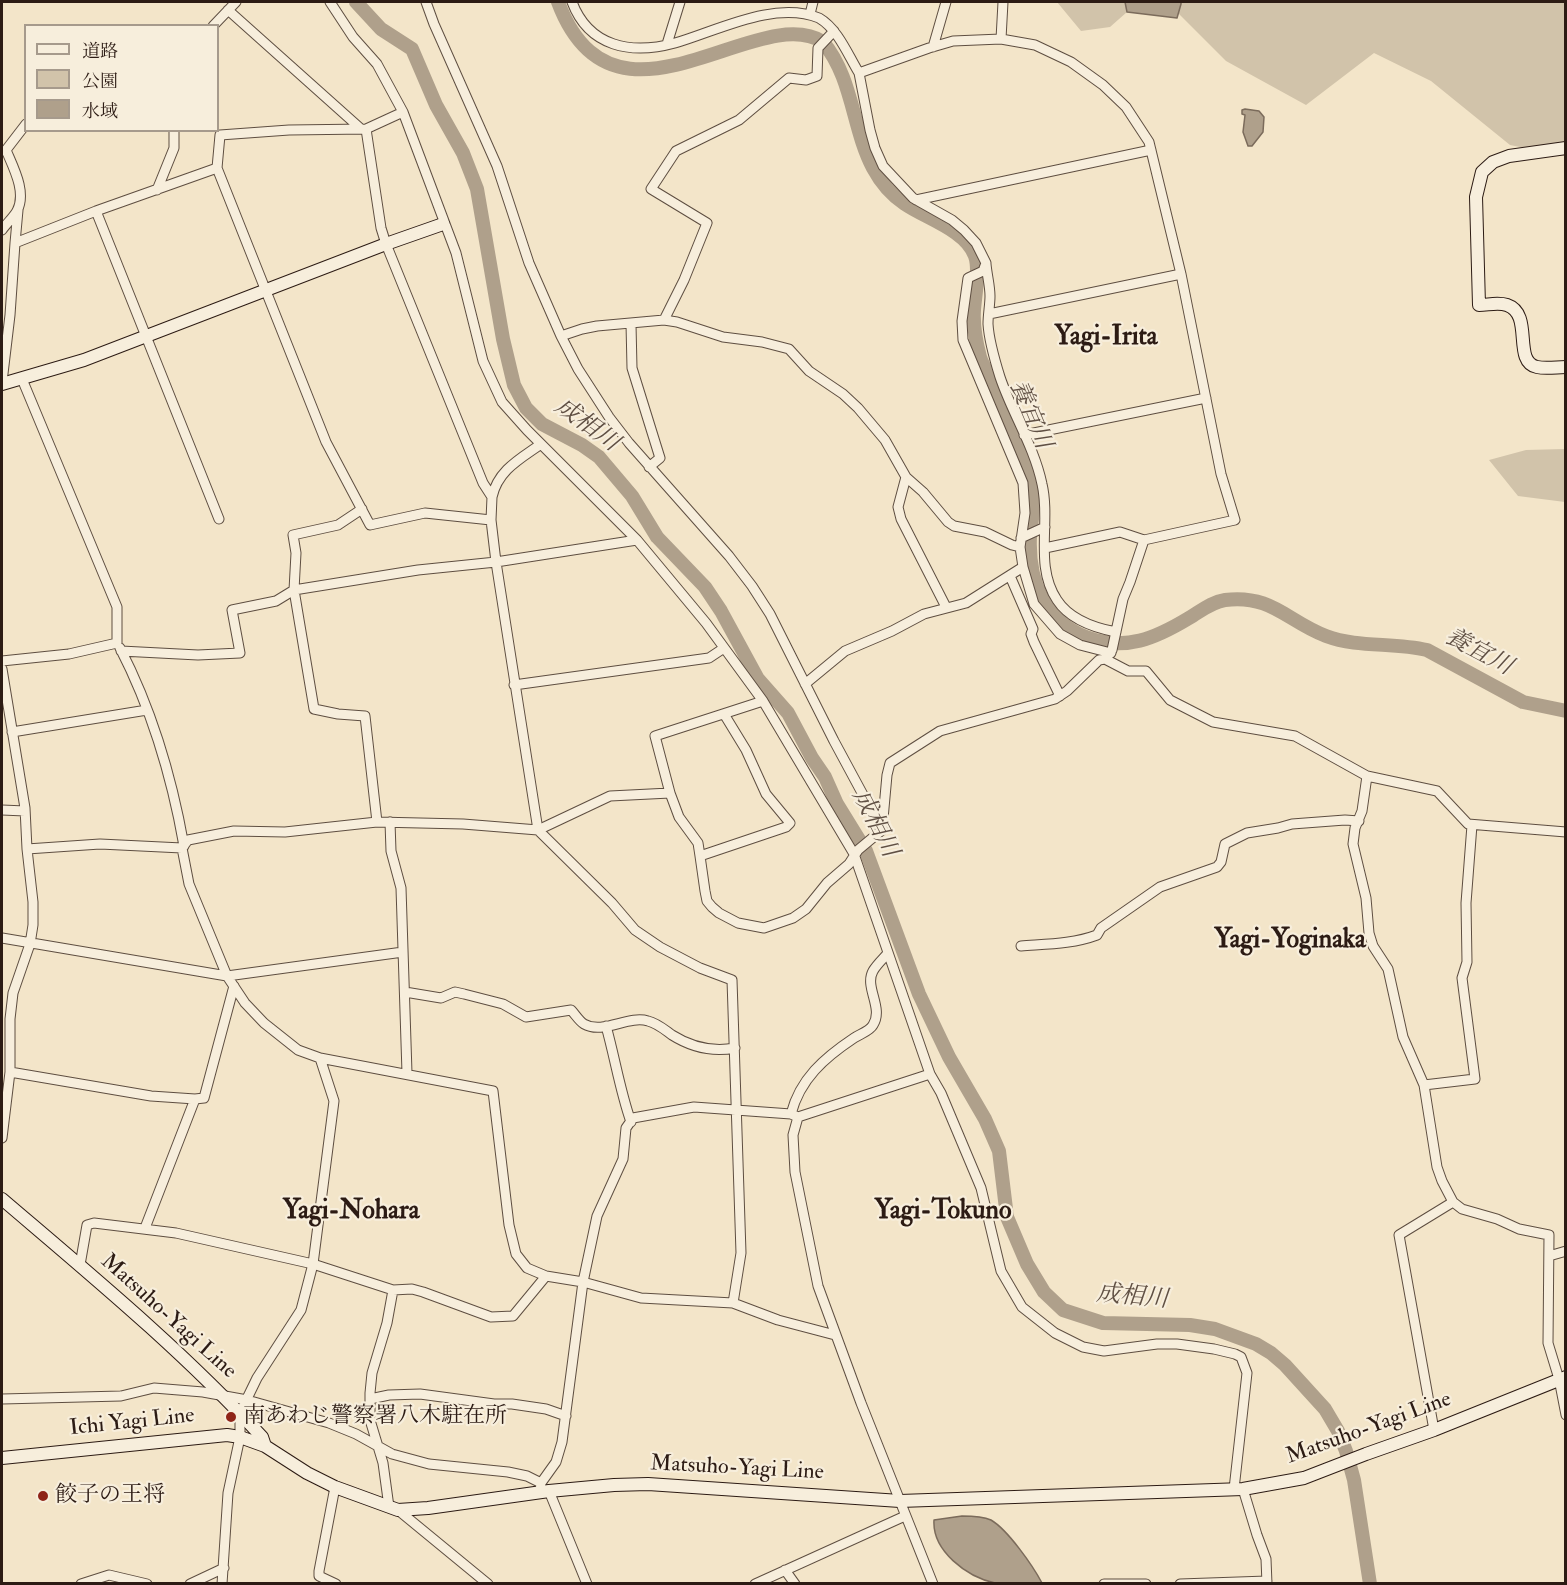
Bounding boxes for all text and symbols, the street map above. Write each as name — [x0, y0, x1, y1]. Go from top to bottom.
legend — [24, 24, 219, 132]
text: 道路 — [82, 40, 118, 63]
text: 公園 — [82, 70, 118, 93]
text: 水域 — [82, 100, 118, 123]
district label: Yagi-Irita — [1055, 322, 1157, 354]
water label: 養宜川 — [1002, 376, 1056, 454]
water label: 成相川 — [548, 393, 624, 459]
water label: 養宜川 — [1439, 623, 1517, 683]
water label: 成相川 — [845, 785, 903, 863]
district label: Yagi-Yoginaka — [1214, 925, 1366, 957]
district label: Yagi-Nohara — [283, 1196, 419, 1228]
district label: Yagi-Tokuno — [875, 1196, 1011, 1228]
street label: Matsuho-Yagi Line — [95, 1249, 241, 1385]
water label: 成相川 — [1095, 1281, 1169, 1315]
street label: Matsuho-Yagi Line — [1283, 1387, 1455, 1471]
street label: Ichi Yagi Line — [68, 1403, 196, 1443]
place label: 南あわじ警察署八木駐在所 — [243, 1404, 507, 1430]
marker: 南あわじ警察署八木駐在所 — [224, 1410, 238, 1424]
street label: Matsuho-Yagi Line — [650, 1451, 824, 1487]
place label: 餃子の王将 — [55, 1483, 165, 1509]
marker: 餃子の王将 — [36, 1489, 50, 1503]

